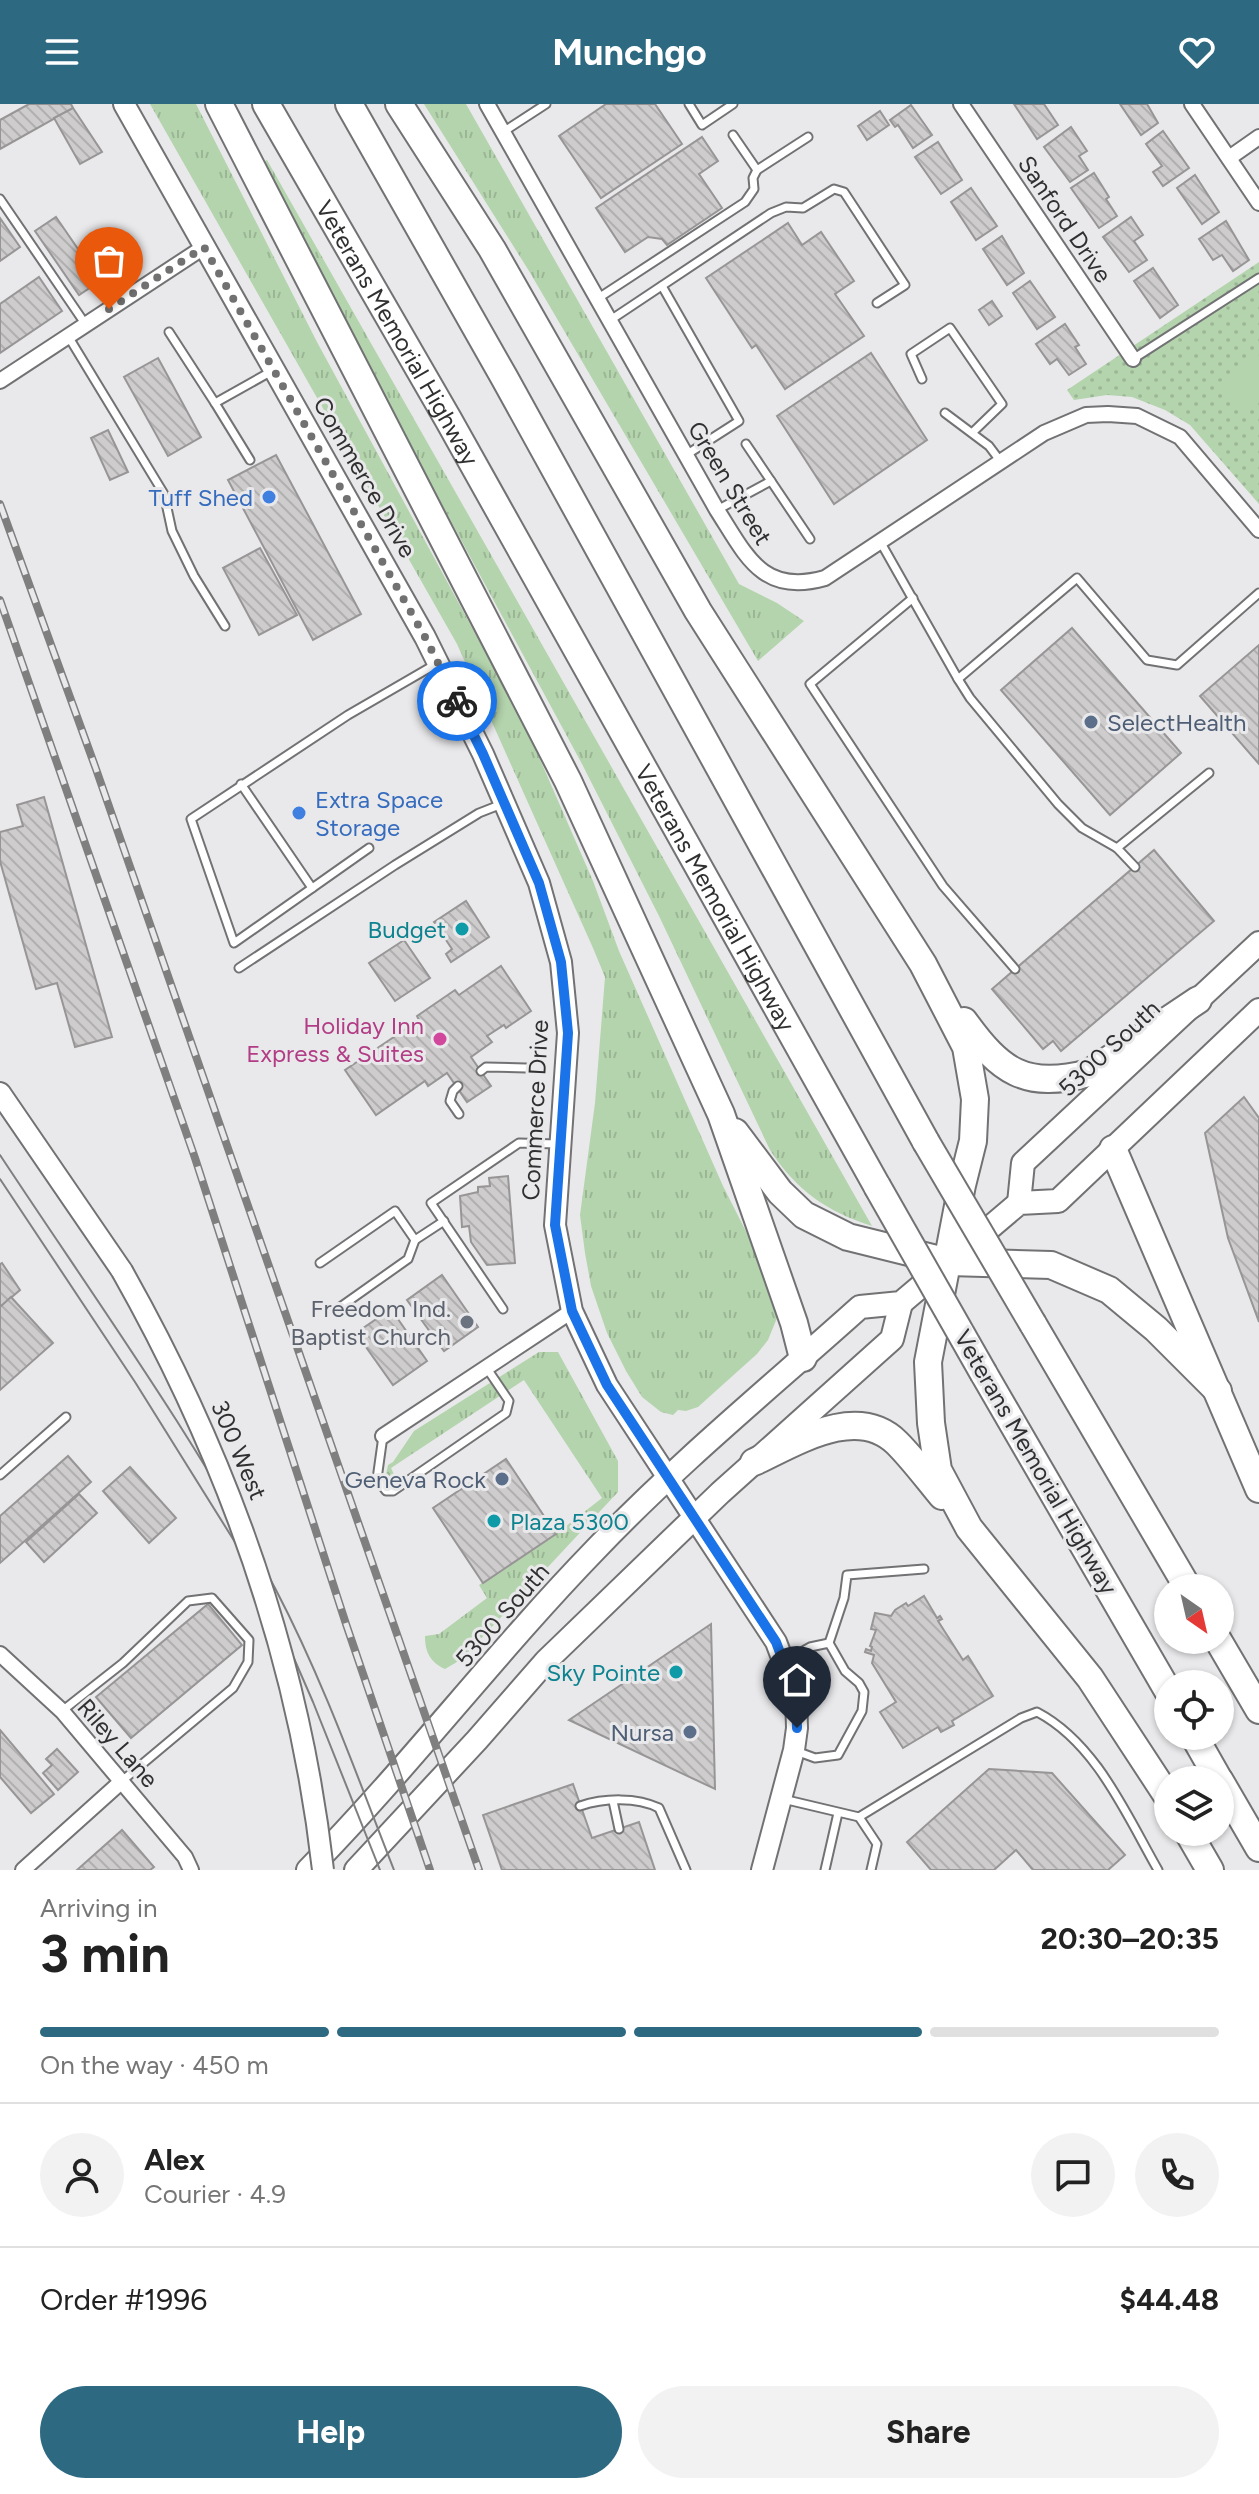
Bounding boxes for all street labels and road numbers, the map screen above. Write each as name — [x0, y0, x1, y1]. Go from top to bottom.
street label: Sanford Drive — [1012, 150, 1118, 288]
street label: Veterans Memorial Highway — [310, 195, 486, 471]
street label: Commerce Drive — [307, 391, 423, 563]
street label: Green Street — [682, 416, 778, 550]
street label: Veterans Memorial Highway — [629, 759, 802, 1036]
street label: 5300 South — [1052, 994, 1166, 1102]
street label: Commerce Drive — [516, 1019, 554, 1201]
street label: Veterans Memorial Highway — [948, 1325, 1124, 1600]
street label: 300 West — [205, 1396, 273, 1504]
street label: 5300 South — [449, 1557, 555, 1673]
street label: Riley Lane — [71, 1693, 165, 1793]

